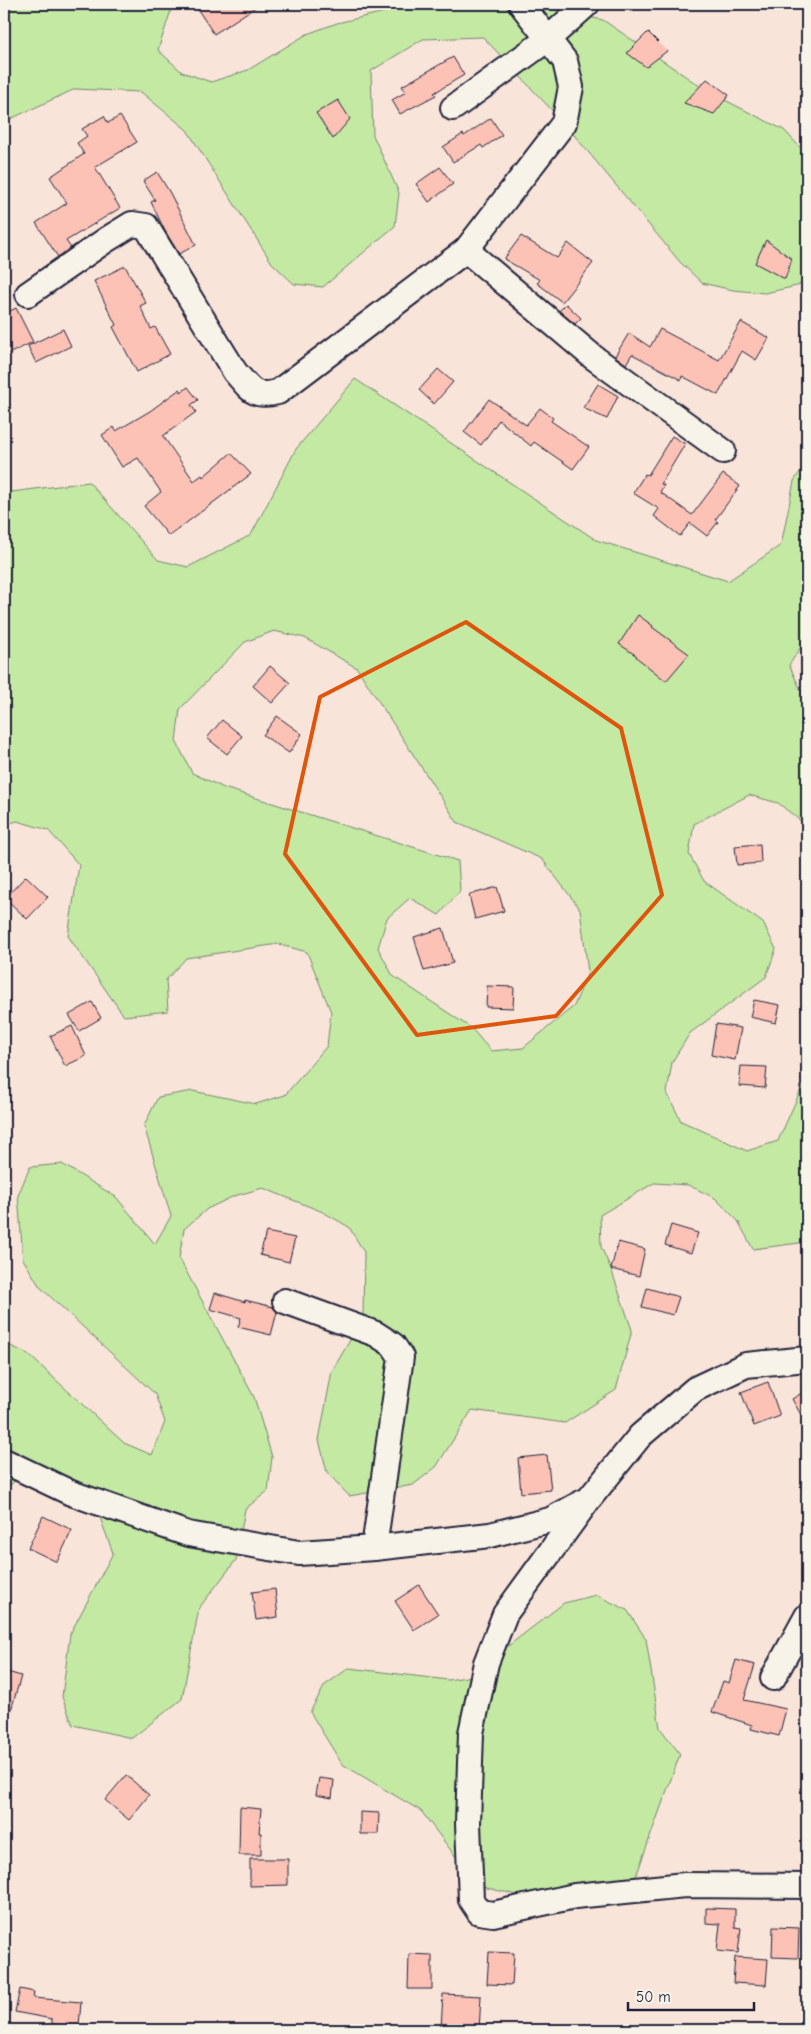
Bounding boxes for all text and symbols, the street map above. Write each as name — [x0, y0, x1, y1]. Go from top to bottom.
scale bar — [628, 1979, 755, 2011]
text: 50 m — [636, 1988, 671, 2006]

